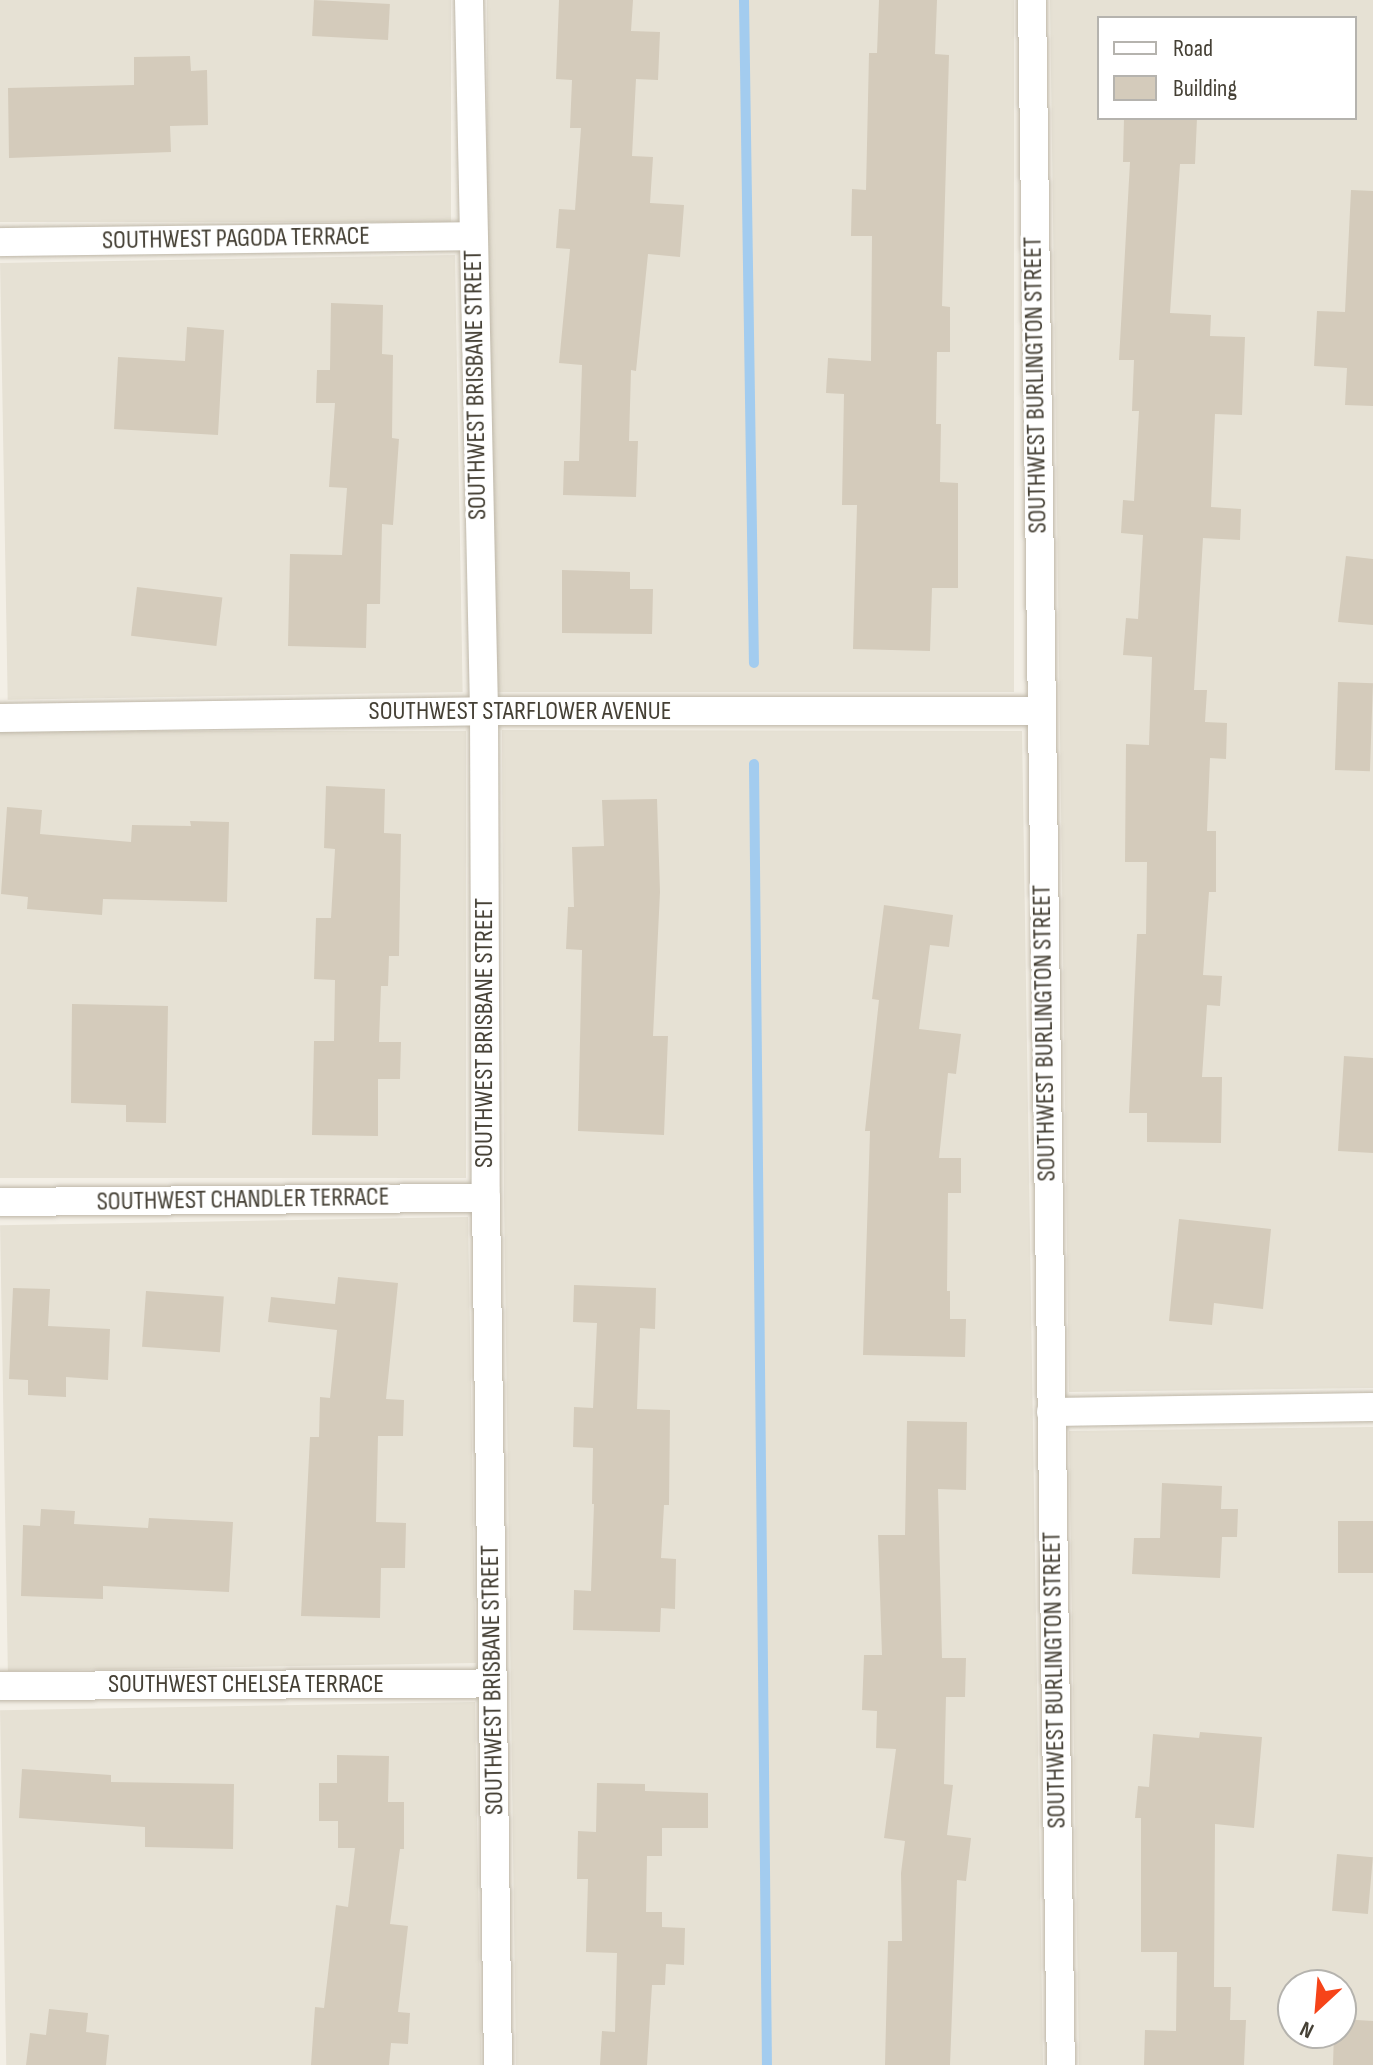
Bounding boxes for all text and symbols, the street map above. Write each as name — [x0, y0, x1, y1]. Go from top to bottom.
legend — [1097, 16, 1357, 120]
text: Road — [1173, 34, 1213, 63]
text: Building — [1173, 74, 1237, 103]
street label: SOUTHWEST PAGODA TERRACE — [102, 221, 370, 257]
street label: SOUTHWEST BURLINGTON STREET — [1018, 236, 1054, 534]
street label: SOUTHWEST BRISBANE STREET — [458, 250, 494, 520]
street label: SOUTHWEST STARFLOWER AVENUE — [369, 696, 671, 728]
street label: SOUTHWEST BURLINGTON STREET — [1027, 884, 1063, 1182]
street label: SOUTHWEST BRISBANE STREET — [469, 898, 501, 1168]
street label: SOUTHWEST CHANDLER TERRACE — [96, 1182, 390, 1218]
street label: SOUTHWEST BURLINGTON STREET — [1037, 1531, 1073, 1829]
street label: SOUTHWEST BRISBANE STREET — [475, 1545, 511, 1815]
street label: SOUTHWEST CHELSEA TERRACE — [108, 1669, 384, 1701]
north arrow — [1277, 1969, 1357, 2049]
text: N — [1296, 2015, 1318, 2044]

